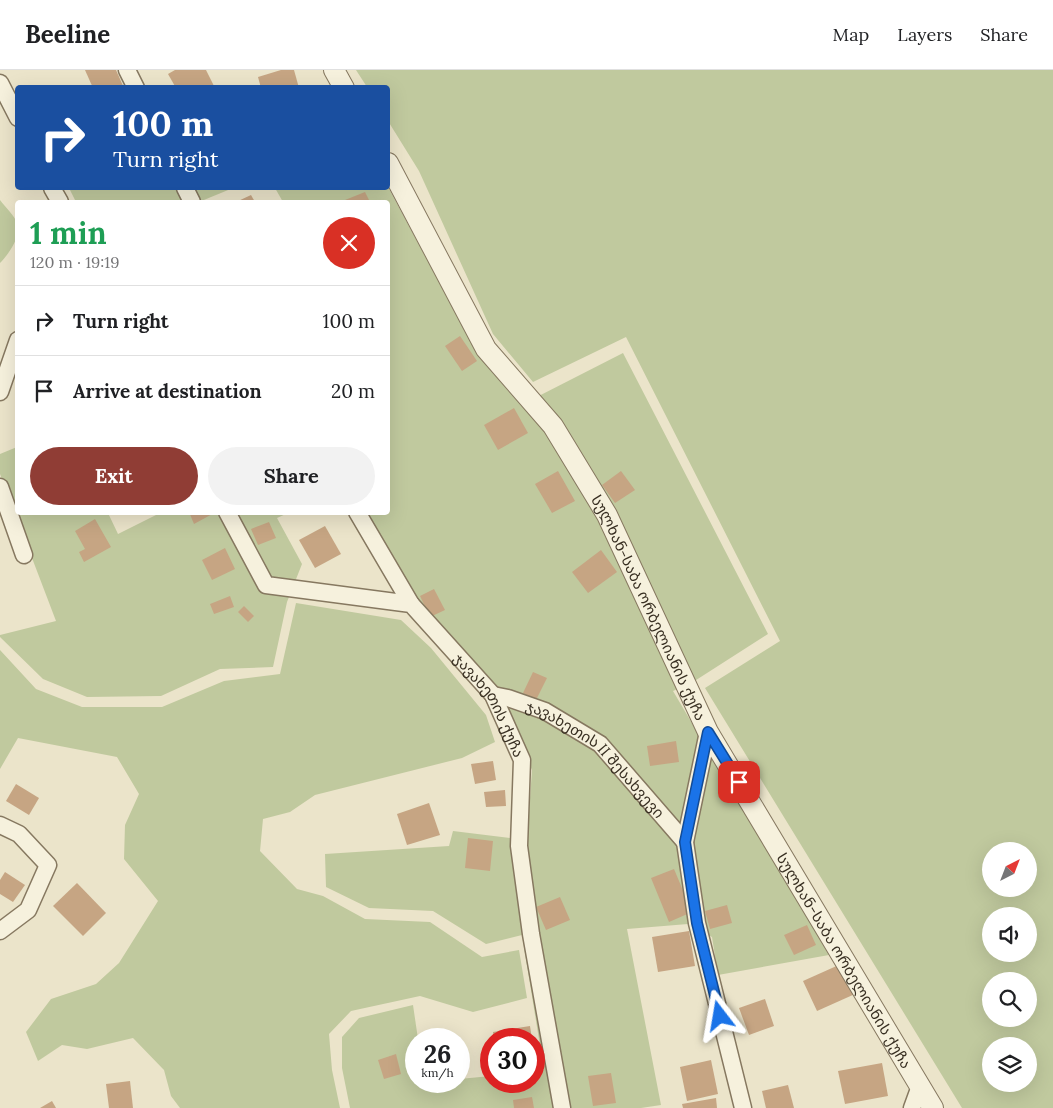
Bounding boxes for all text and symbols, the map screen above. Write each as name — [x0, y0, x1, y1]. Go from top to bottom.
text: Beeline — [25, 19, 110, 50]
text: Map — [833, 23, 869, 46]
text: Layers — [897, 23, 952, 46]
text: Share — [980, 23, 1028, 46]
text: 100 m — [113, 101, 213, 146]
icon: right — [30, 105, 95, 170]
text: Turn right — [113, 145, 218, 173]
text: 1 min — [30, 214, 107, 252]
button: close — [323, 217, 375, 269]
text: 120 m · 19:19 — [30, 252, 119, 272]
icon: right — [30, 307, 58, 335]
text: Turn right — [73, 309, 169, 333]
text: 100 m — [323, 309, 375, 333]
icon: arrive — [30, 377, 58, 405]
text: Arrive at destination — [73, 379, 262, 403]
text: 20 m — [331, 379, 375, 403]
button: Exit — [30, 447, 198, 505]
button: Share — [208, 447, 375, 505]
street label: სულხან-საბა ორბელიანის ქუჩა — [587, 491, 711, 723]
street label: ჯავახეთის ქუჩა — [450, 649, 529, 760]
street label: ჯავახეთის II შესახვევი — [523, 696, 669, 822]
pin — [718, 761, 760, 803]
icon: arrive — [725, 768, 753, 796]
north arrow — [982, 842, 1038, 898]
map controls — [982, 842, 1037, 1092]
street label: სულხან-საბა ორბელიანის ქუჩა — [773, 849, 916, 1072]
button: sound — [982, 907, 1037, 962]
button: search — [982, 972, 1037, 1027]
position arrow — [693, 989, 745, 1041]
speed limit sign: 30 — [480, 1028, 545, 1093]
button: layers — [982, 1037, 1037, 1092]
text: 26 — [424, 1038, 451, 1070]
text: km/h — [421, 1065, 454, 1080]

